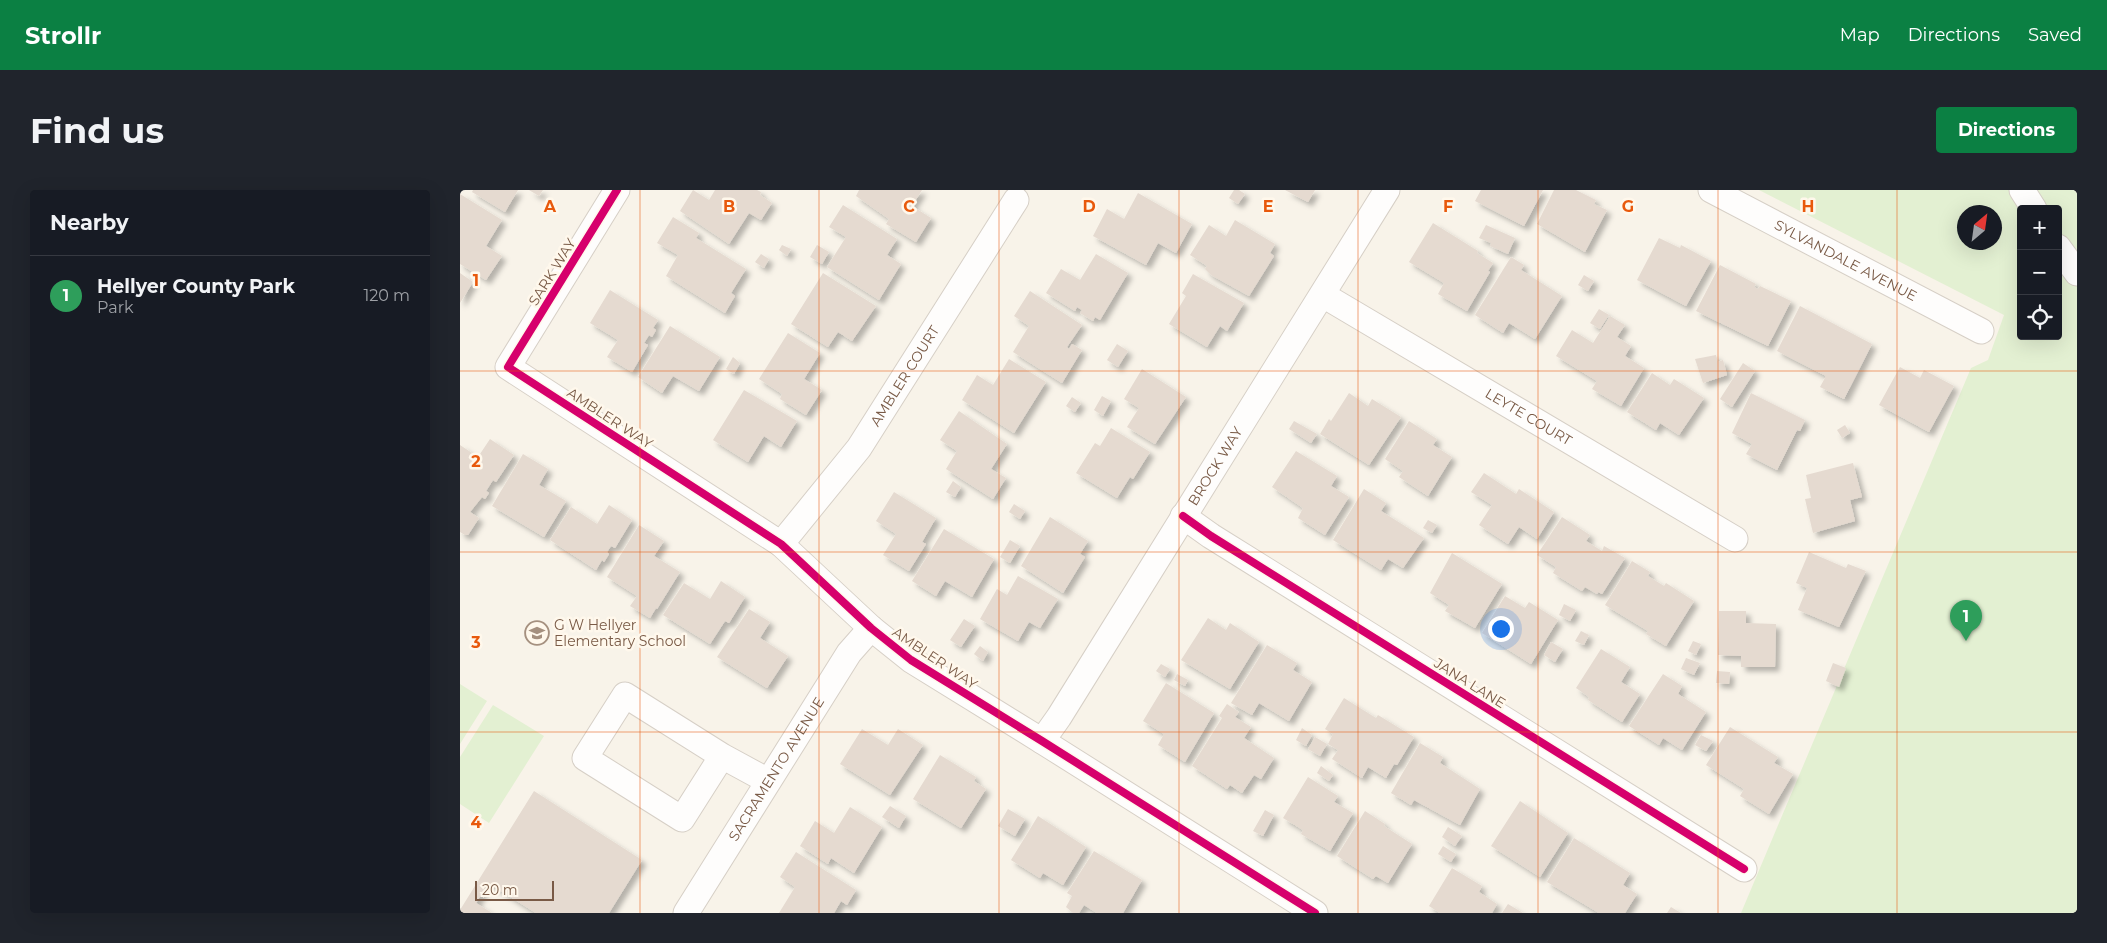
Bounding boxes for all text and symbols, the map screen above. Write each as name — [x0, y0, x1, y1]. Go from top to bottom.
text: Strollr — [25, 21, 101, 50]
text: Map — [1840, 24, 1880, 46]
text: Directions — [1908, 24, 2000, 46]
text: Saved — [2028, 24, 2082, 46]
button: Directions — [1936, 107, 2077, 153]
text: Find us — [30, 109, 164, 152]
text: A — [543, 197, 557, 216]
text: B — [723, 197, 735, 216]
text: C — [903, 197, 915, 216]
text: D — [1082, 197, 1096, 216]
text: E — [1263, 197, 1273, 216]
text: F — [1443, 197, 1453, 216]
text: G — [1622, 197, 1634, 216]
text: H — [1802, 197, 1814, 216]
north arrow — [1957, 205, 2002, 250]
map controls — [2017, 205, 2062, 340]
button: + — [2017, 205, 2062, 250]
text: Nearby — [50, 210, 129, 235]
street label: SYLVANDALE AVENUE — [1771, 216, 1920, 305]
street label: SARK WAY — [524, 235, 580, 309]
button: − — [2017, 250, 2062, 295]
text: 1 — [473, 271, 479, 290]
text: Hellyer County Park — [97, 275, 295, 298]
text: 1 — [63, 286, 69, 305]
text: 120 m — [363, 286, 410, 305]
button: locate — [2017, 295, 2062, 340]
text: Park — [97, 298, 134, 317]
street label: AMBLER COURT — [866, 322, 943, 430]
street label: AMBLER WAY — [564, 384, 656, 452]
street label: LEYTE COURT — [1482, 384, 1575, 449]
street label: BROCK WAY — [1184, 423, 1246, 509]
text: 2 — [471, 452, 481, 471]
pin: 1 — [1950, 600, 1982, 641]
place label: G W Hellyer Elementary School — [554, 616, 686, 650]
your location — [1488, 616, 1514, 642]
school or university icon: G W Hellyer Elementary School — [524, 620, 550, 646]
street label: AMBLER WAY — [889, 623, 981, 693]
text: 3 — [470, 633, 481, 652]
street label: JANA LANE — [1430, 653, 1509, 712]
street label: SACRAMENTO AVENUE — [724, 694, 828, 844]
text: 4 — [470, 813, 482, 832]
scale bar — [475, 878, 554, 901]
text: 20 m — [482, 881, 518, 899]

